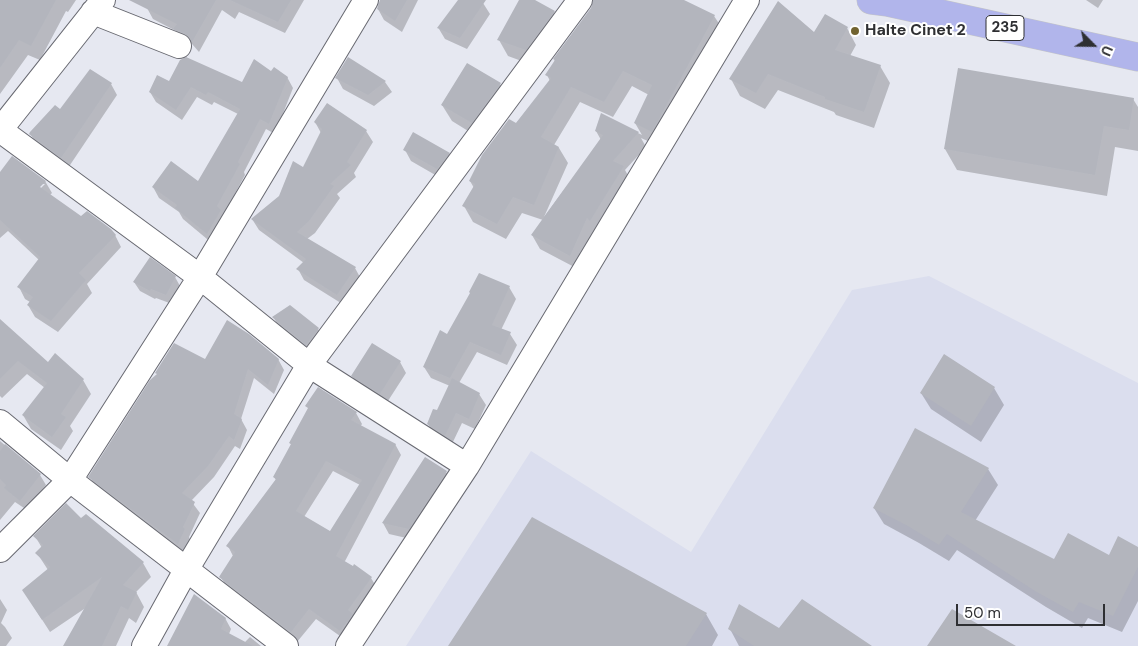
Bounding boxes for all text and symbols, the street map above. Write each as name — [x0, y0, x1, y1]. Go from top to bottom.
road number: 235 — [986, 15, 1024, 40]
north arrow — [1068, 20, 1118, 70]
place label: Halte Cinet 2 — [865, 21, 966, 41]
marker: Halte Cinet 2 — [849, 25, 861, 37]
text: U — [1097, 43, 1117, 59]
scale bar — [958, 594, 1107, 626]
text: 50 m — [964, 603, 1001, 623]

